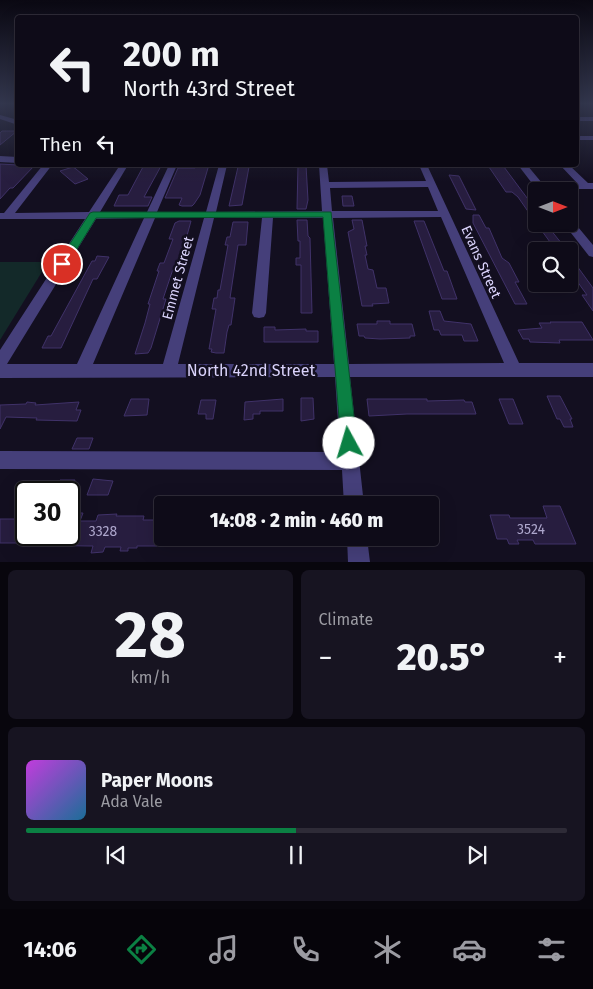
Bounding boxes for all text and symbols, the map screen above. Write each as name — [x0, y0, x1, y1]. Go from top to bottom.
text: 200 m — [123, 33, 220, 75]
icon: left — [40, 35, 105, 100]
text: North 43rd Street — [123, 75, 295, 102]
icon: left — [92, 130, 120, 158]
text: Then — [40, 133, 82, 156]
north arrow — [528, 182, 578, 232]
map controls — [528, 182, 578, 292]
street label: Evans Street — [457, 223, 505, 302]
street label: Emmet Street — [159, 233, 198, 322]
button: search — [528, 242, 578, 292]
pin — [41, 243, 83, 285]
icon: arrive — [48, 250, 76, 278]
street label: North 42nd Street — [187, 361, 315, 380]
position arrow — [322, 416, 374, 468]
speed limit sign: 30 — [15, 481, 80, 546]
text: 14:08 · 2 min · 460 m — [210, 509, 383, 532]
house number: 3524 — [517, 521, 545, 538]
house number: 3328 — [89, 523, 118, 540]
text: 28 — [115, 596, 186, 674]
text: Climate — [319, 610, 373, 629]
text: 20.5° — [397, 634, 489, 680]
text: − — [319, 641, 333, 674]
text: + — [553, 641, 567, 674]
text: km/h — [130, 668, 170, 687]
text: Paper Moons — [101, 769, 213, 792]
text: Ada Vale — [101, 792, 163, 811]
icon: previous — [102, 841, 130, 869]
icon: pause — [282, 841, 310, 869]
icon: next — [463, 841, 491, 869]
icon: directions — [124, 932, 159, 967]
icon: music — [206, 932, 241, 967]
icon: phone — [288, 932, 323, 967]
icon: climate — [370, 932, 405, 967]
icon: car — [452, 932, 487, 967]
icon: filters — [534, 932, 569, 967]
text: 14:06 — [24, 936, 77, 963]

